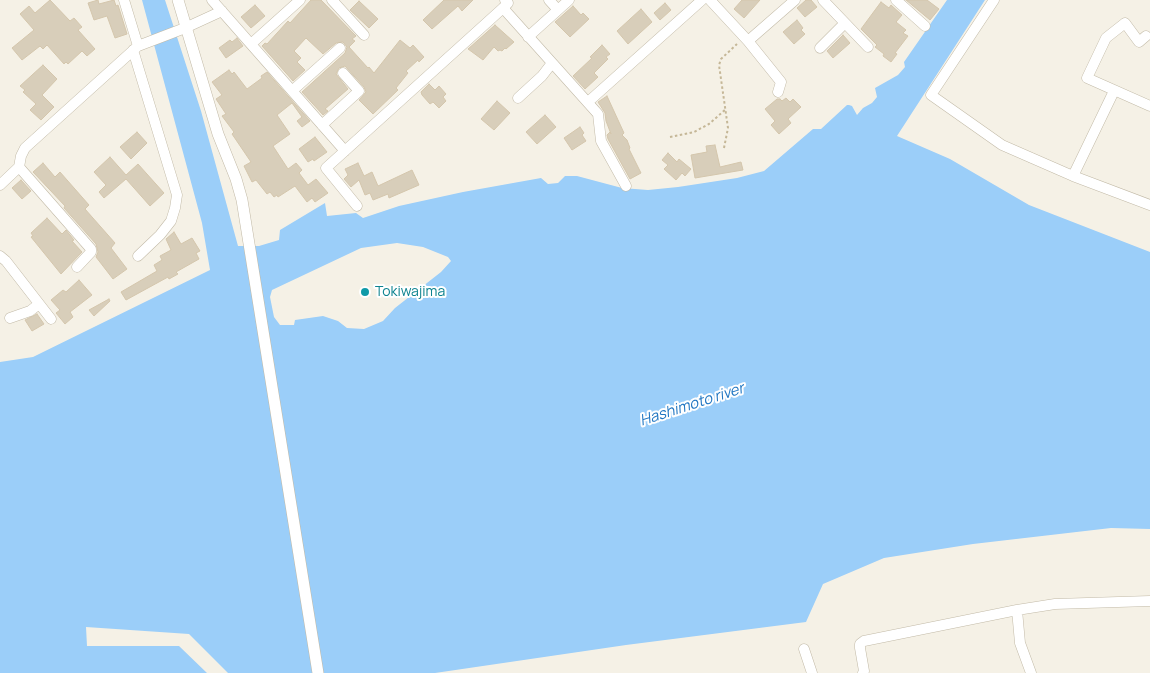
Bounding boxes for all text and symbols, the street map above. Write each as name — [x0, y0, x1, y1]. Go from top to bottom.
place label: Tokiwajima — [375, 284, 445, 300]
marker: Tokiwajima — [359, 286, 371, 298]
water label: Hashimoto river — [638, 380, 746, 430]

